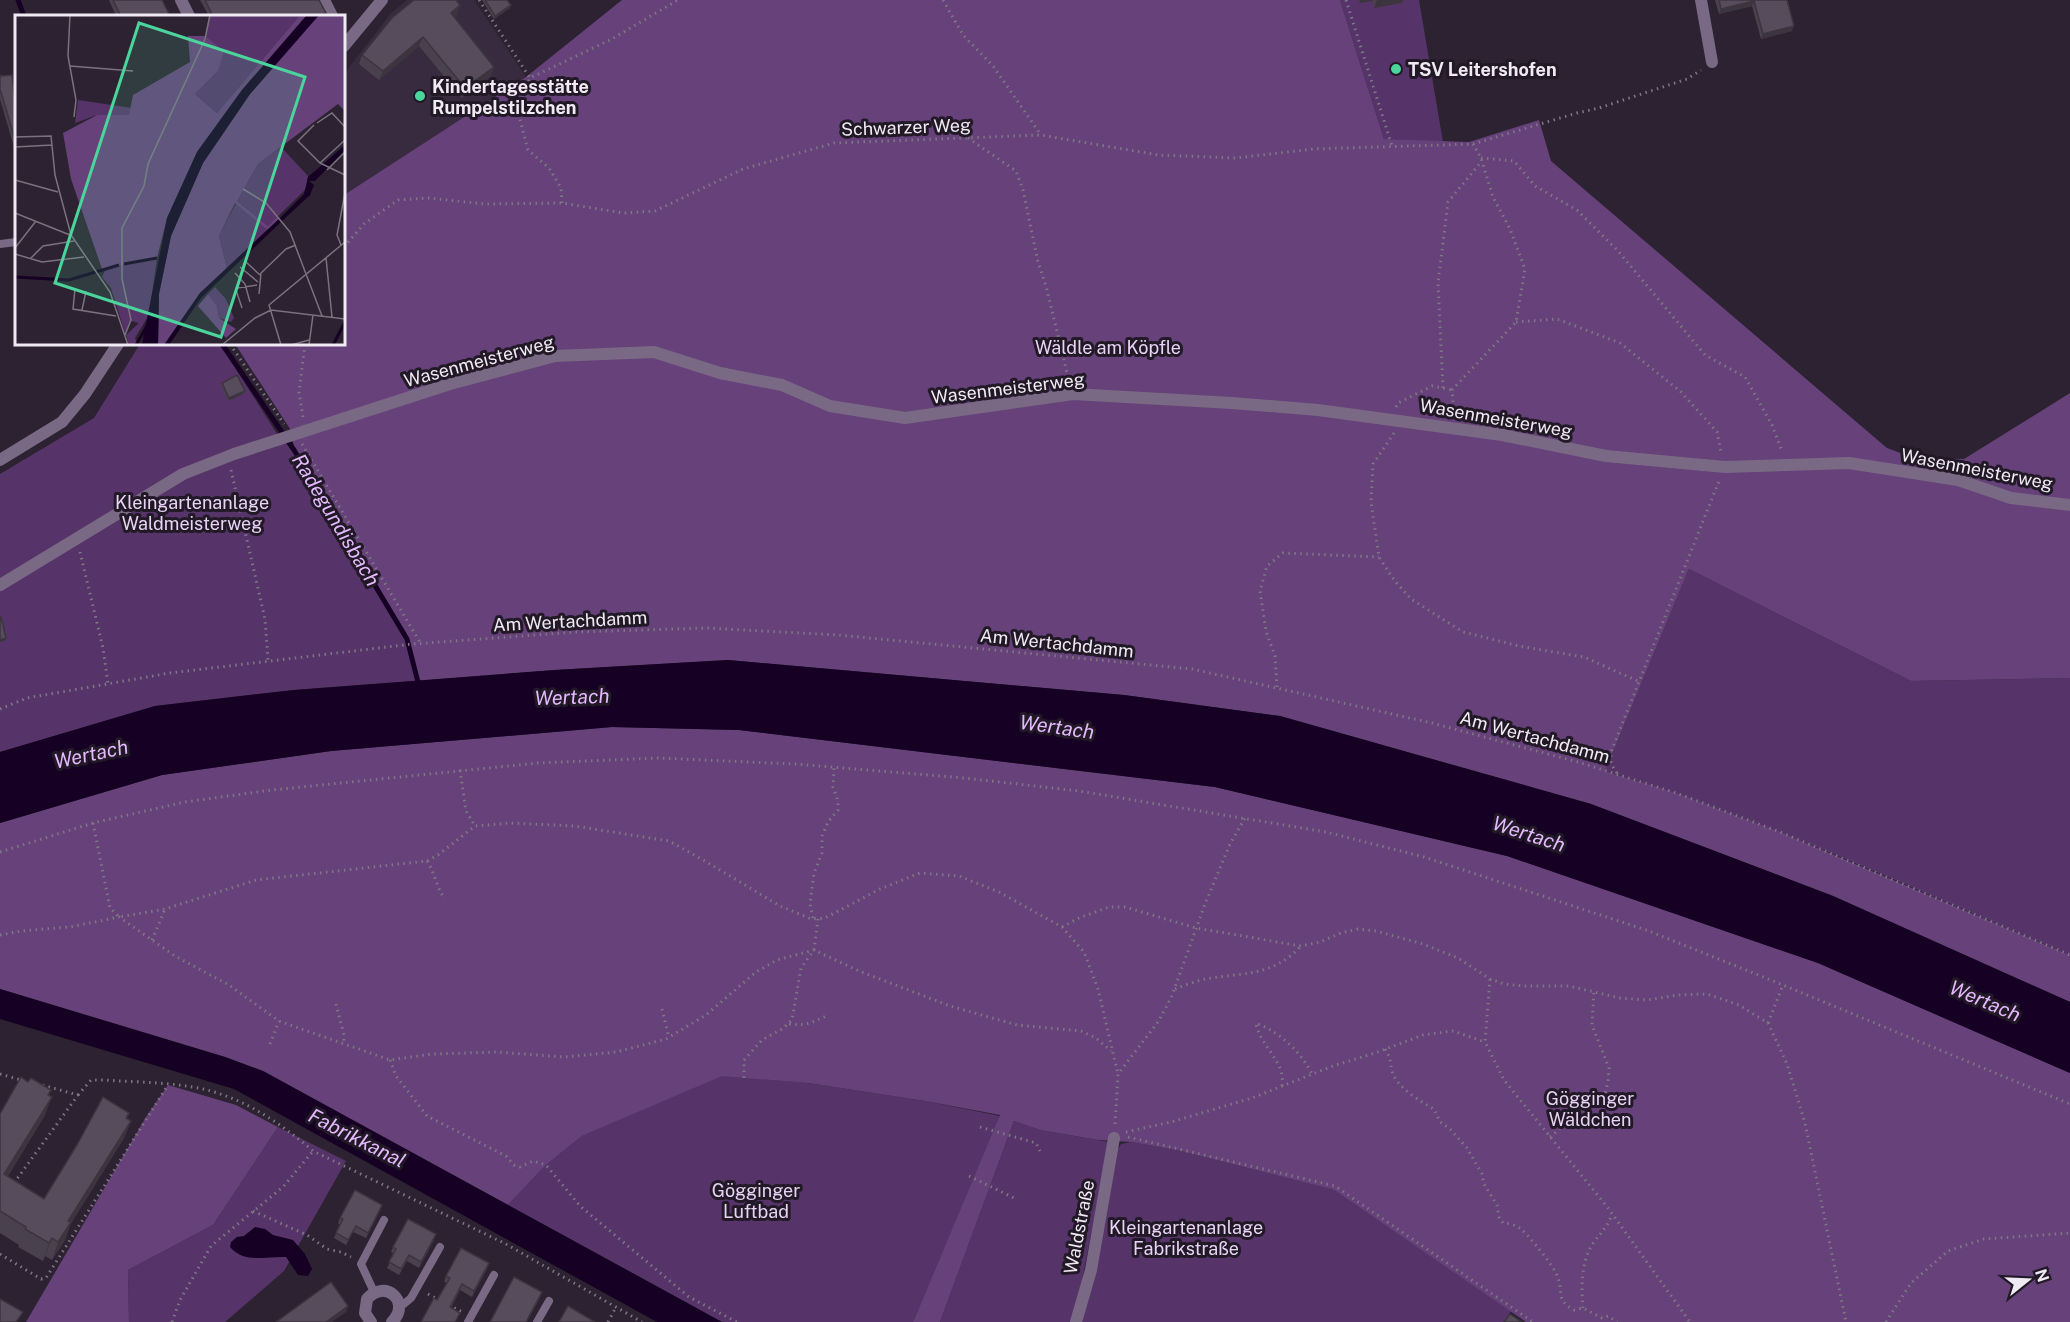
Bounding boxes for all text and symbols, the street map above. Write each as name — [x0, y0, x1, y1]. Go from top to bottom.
inset map — [15, 15, 345, 345]
place label: TSV Leitershofen — [1408, 59, 1557, 80]
marker: TSV Leitershofen — [1389, 62, 1403, 76]
place label: Kindertagesstätte Rumpelstilzchen — [432, 76, 589, 118]
marker: Kindertagesstätte Rumpelstilzchen — [413, 89, 427, 103]
street label: Schwarzer Weg — [841, 114, 971, 140]
street label: Wasenmeisterweg — [402, 331, 556, 391]
park label: Wäldle am Köpfle — [1035, 337, 1181, 358]
street label: Wasenmeisterweg — [930, 368, 1086, 408]
street label: Wasenmeisterweg — [1418, 394, 1574, 442]
street label: Wasenmeisterweg — [1899, 444, 2055, 494]
water label: Radegundisbach — [287, 450, 385, 590]
park label: Kleingartenanlage Waldmeisterweg — [115, 492, 269, 534]
street label: Am Wertachdamm — [492, 606, 648, 636]
street label: Am Wertachdamm — [979, 624, 1135, 662]
water label: Wertach — [534, 684, 610, 710]
street label: Am Wertachdamm — [1458, 707, 1612, 767]
water label: Wertach — [1018, 710, 1096, 744]
water label: Wertach — [52, 734, 130, 774]
water label: Wertach — [1490, 811, 1568, 857]
water label: Wertach — [1946, 975, 2024, 1027]
park label: Gögginger Wäldchen — [1546, 1088, 1634, 1130]
water label: Fabrikkanal — [304, 1103, 410, 1173]
street label: Waldstraße — [1060, 1178, 1098, 1276]
park label: Gögginger Luftbad — [712, 1180, 800, 1222]
park label: Kleingartenanlage Fabrikstraße — [1109, 1217, 1263, 1259]
north arrow — [1998, 1250, 2058, 1310]
text: N — [2031, 1267, 2053, 1284]

